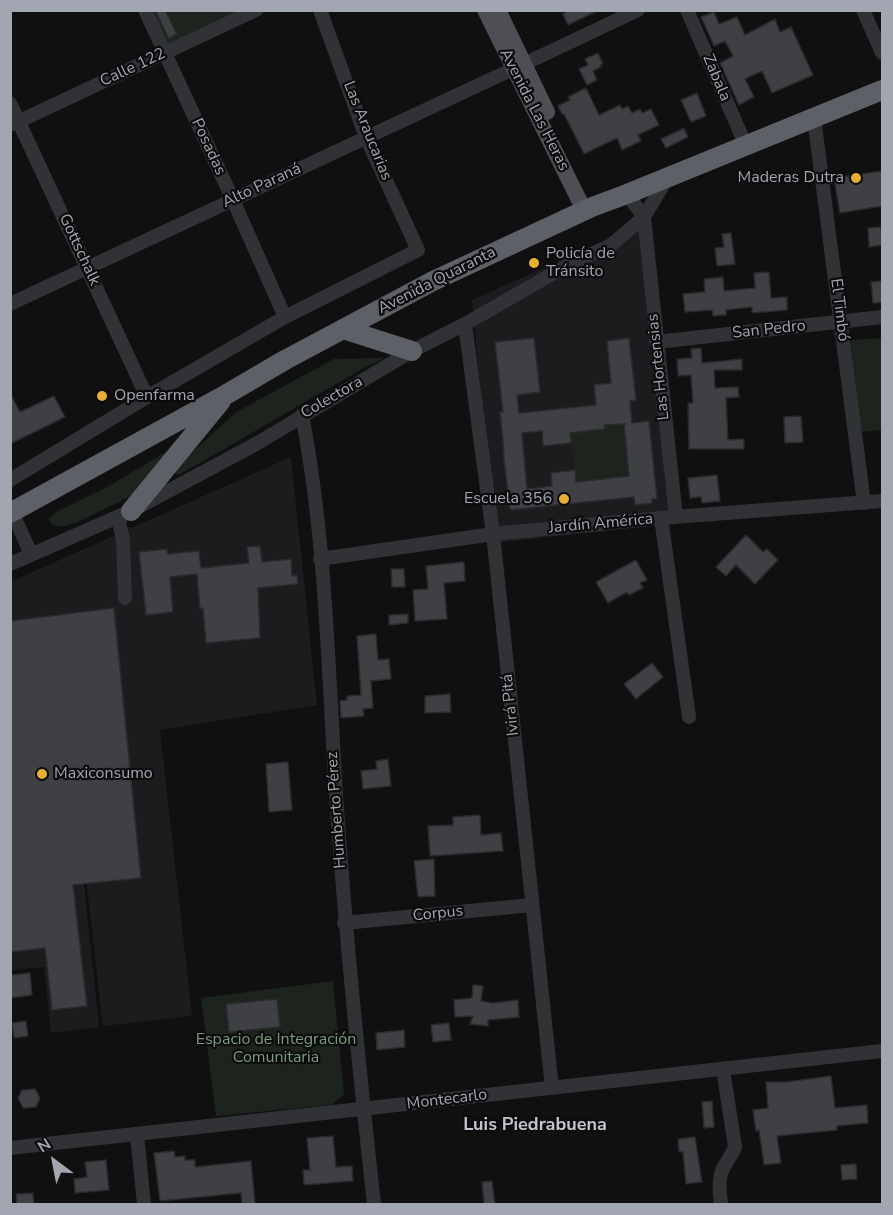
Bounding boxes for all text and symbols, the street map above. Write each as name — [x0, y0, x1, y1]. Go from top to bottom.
street label: Calle 122 — [97, 45, 169, 91]
street label: Avenida Las Heras — [495, 46, 573, 174]
street label: Zabala — [698, 52, 734, 104]
street label: Las Araucarias — [338, 79, 396, 183]
street label: Posadas — [187, 116, 229, 178]
street label: Alto Paraná — [220, 159, 304, 213]
place label: Maderas Dutra — [737, 168, 844, 188]
marker: Maderas Dutra — [849, 171, 863, 185]
street label: Gottschalk — [54, 211, 104, 289]
street label: Avenida Quaranta — [375, 243, 499, 319]
place label: Policía de Tránsito — [546, 244, 615, 282]
marker: Policía de Tránsito — [527, 256, 541, 270]
street label: El Timbó — [826, 277, 852, 343]
street label: Las Hortensias — [644, 313, 674, 421]
street label: San Pedro — [731, 317, 807, 343]
street label: Colectora — [298, 373, 366, 423]
place label: Openfarma — [114, 386, 195, 406]
marker: Openfarma — [95, 389, 109, 403]
place label: Escuela 356 — [464, 489, 552, 509]
marker: Escuela 356 — [557, 492, 571, 506]
street label: Jardín América — [548, 510, 654, 538]
street label: Ivirá Pitá — [498, 673, 524, 737]
street label: Humberto Pérez — [323, 751, 351, 869]
place label: Maxiconsumo — [54, 764, 153, 784]
marker: Maxiconsumo — [35, 767, 49, 781]
street label: Corpus — [412, 902, 464, 926]
park label: Espacio de Integración Comunitaria — [196, 1030, 356, 1068]
street label: Montecarlo — [406, 1086, 488, 1114]
district label: Luis Piedrabuena — [463, 1115, 607, 1137]
north arrow — [24, 1131, 84, 1191]
text: N — [34, 1133, 55, 1158]

